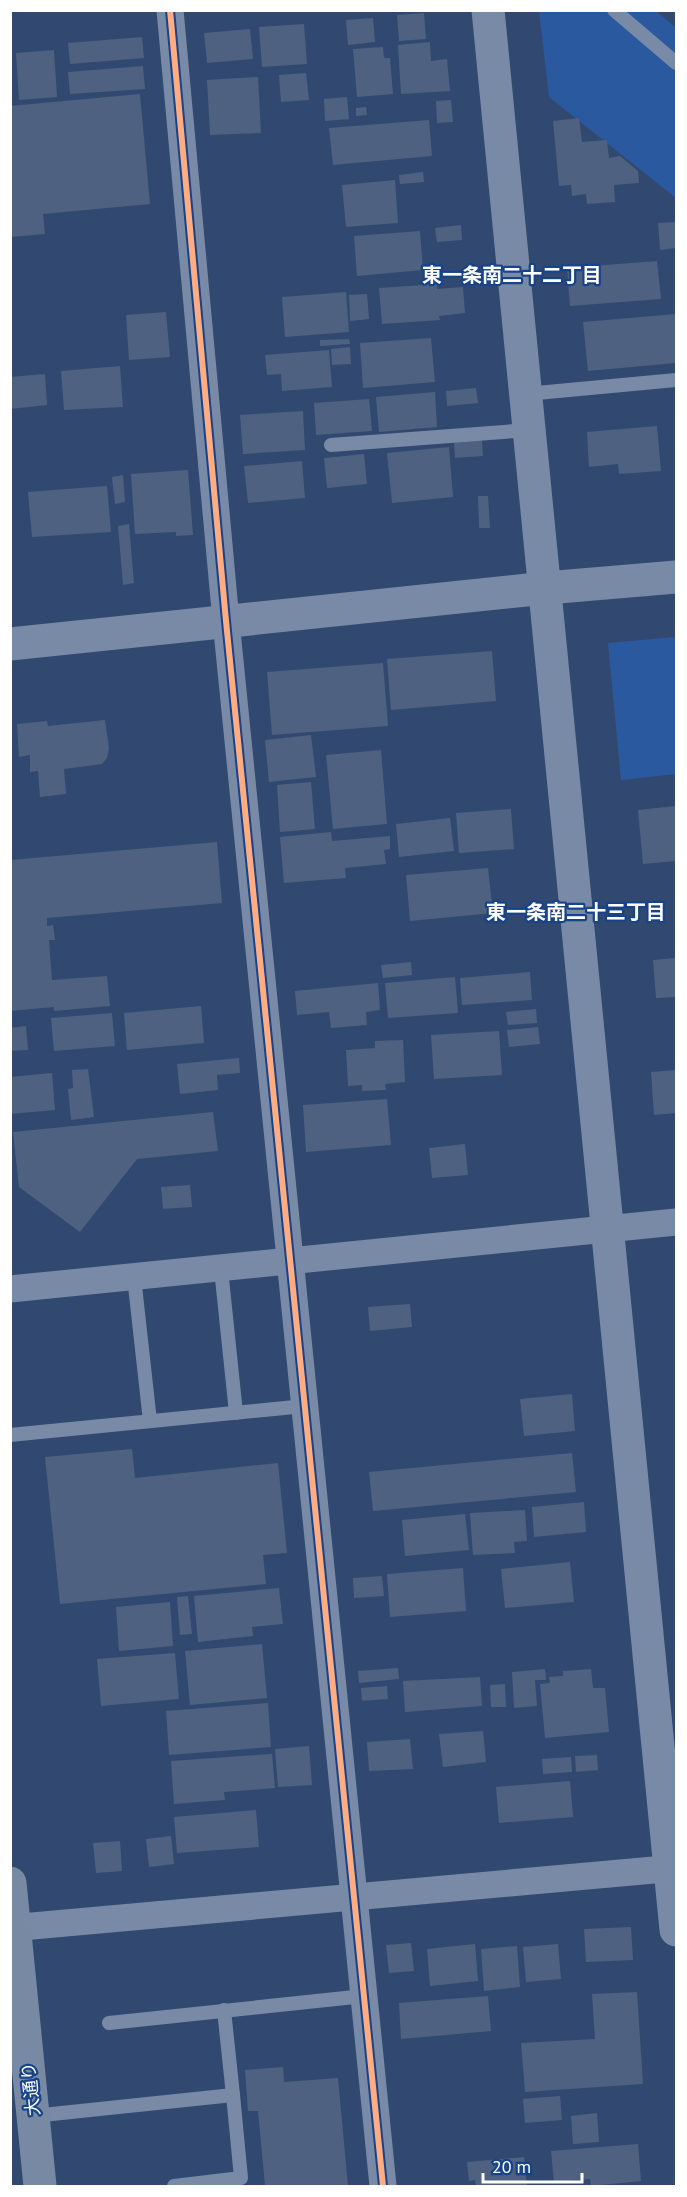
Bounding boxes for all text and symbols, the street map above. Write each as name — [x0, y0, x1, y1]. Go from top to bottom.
district label: 東一条南二十二丁目 — [422, 262, 602, 288]
district label: 東一条南二十三丁目 — [486, 899, 666, 925]
street label: 大通り — [16, 2061, 45, 2117]
scale bar — [483, 2146, 582, 2184]
text: 20 m — [492, 2155, 531, 2178]

